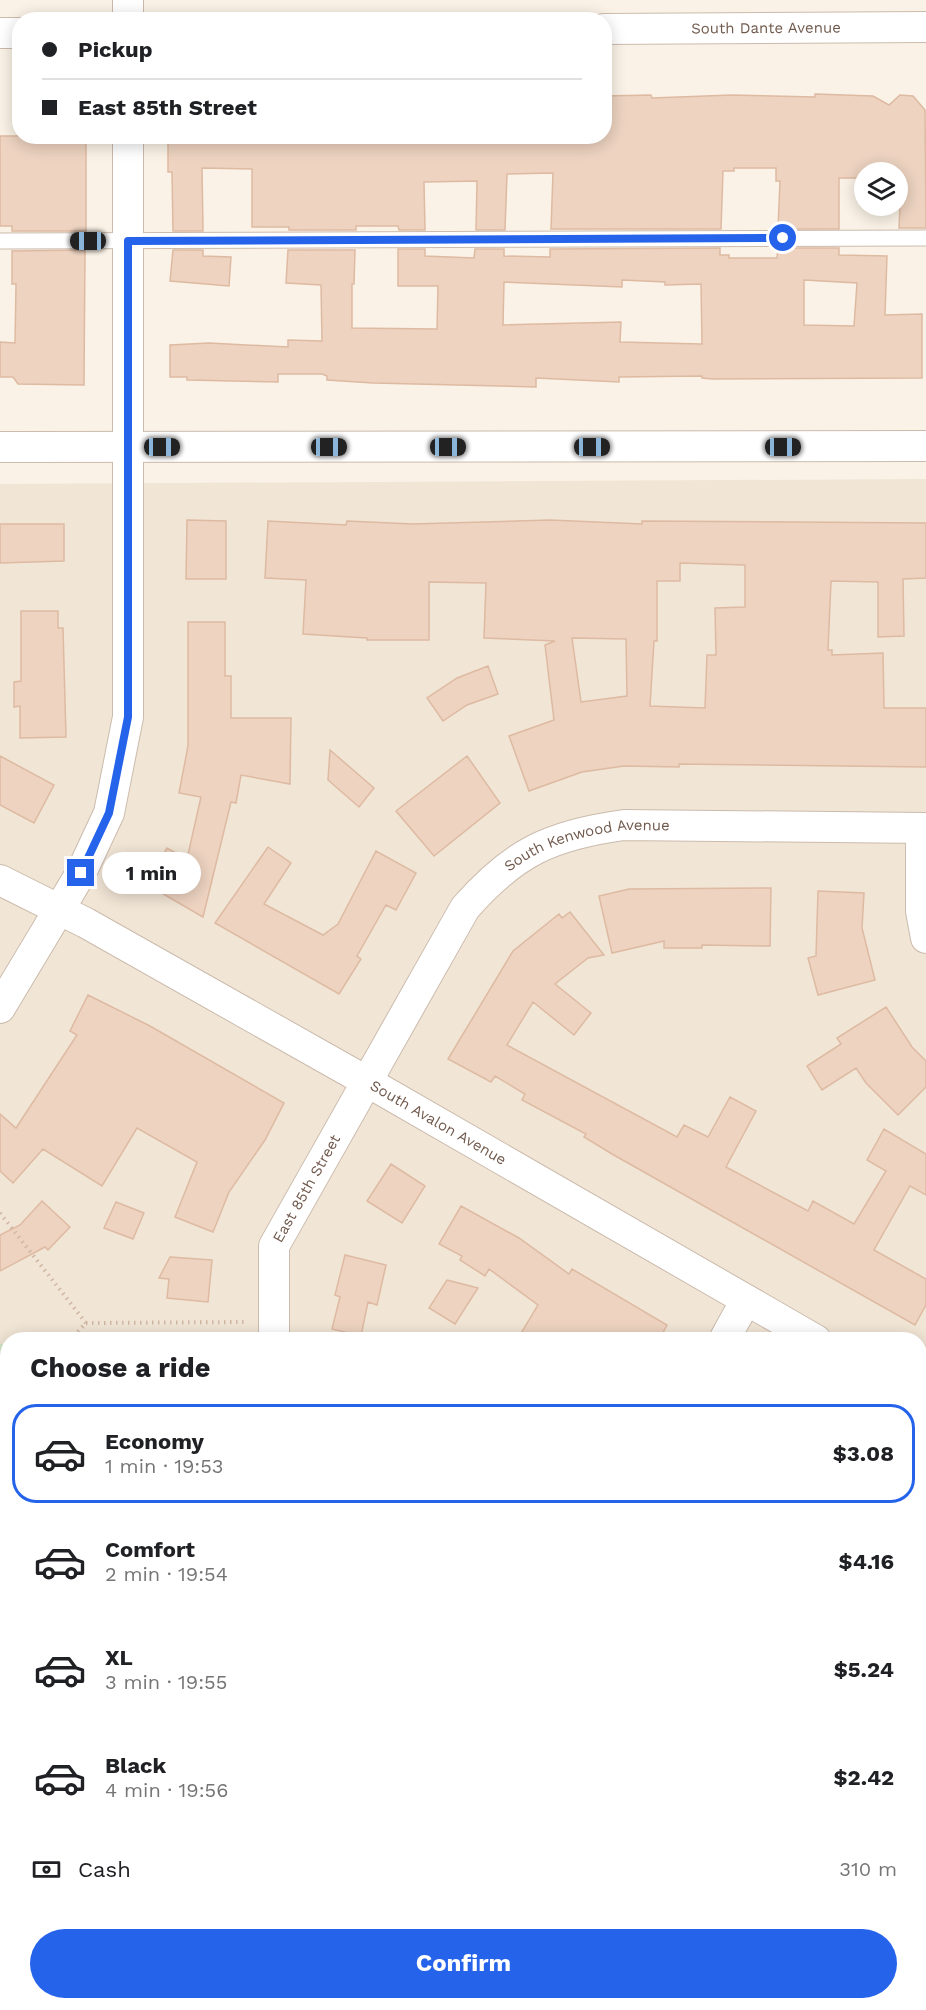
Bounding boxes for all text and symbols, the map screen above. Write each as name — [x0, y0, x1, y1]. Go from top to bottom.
street label: South Dante Avenue — [691, 19, 841, 37]
text: Pickup — [78, 37, 153, 62]
text: East 85th Street — [78, 95, 257, 120]
map controls — [854, 162, 908, 216]
button: layers — [854, 162, 908, 216]
route start — [769, 224, 796, 251]
car — [70, 232, 106, 250]
car — [144, 438, 180, 456]
car — [311, 438, 347, 456]
car — [430, 438, 466, 456]
car — [574, 438, 610, 456]
car — [765, 438, 801, 456]
street label: South Kenwood Avenue — [501, 816, 670, 875]
callout: 1 min — [102, 852, 201, 894]
route end — [67, 859, 94, 886]
text: 1 min — [126, 861, 177, 885]
street label: South Avalon Avenue — [367, 1076, 509, 1169]
street label: East 85th Street — [269, 1131, 344, 1246]
text: Choose a ride — [30, 1352, 210, 1384]
icon: car — [33, 1427, 87, 1481]
text: Economy — [105, 1429, 204, 1454]
text: $3.08 — [833, 1441, 894, 1466]
text: 1 min · 19:53 — [105, 1454, 224, 1478]
icon: car — [33, 1535, 87, 1589]
text: Comfort — [105, 1537, 195, 1562]
text: $4.16 — [839, 1549, 894, 1574]
text: 2 min · 19:54 — [105, 1562, 228, 1586]
icon: car — [33, 1643, 87, 1697]
text: XL — [105, 1645, 133, 1670]
text: $5.24 — [834, 1657, 894, 1682]
text: 3 min · 19:55 — [105, 1670, 227, 1694]
icon: car — [33, 1751, 87, 1805]
text: Black — [105, 1753, 166, 1778]
text: $2.42 — [833, 1765, 894, 1790]
text: 4 min · 19:56 — [105, 1778, 228, 1802]
icon: cash — [30, 1853, 63, 1886]
text: Cash — [78, 1857, 131, 1882]
text: 310 m — [839, 1857, 897, 1881]
button: Confirm — [30, 1929, 897, 1998]

